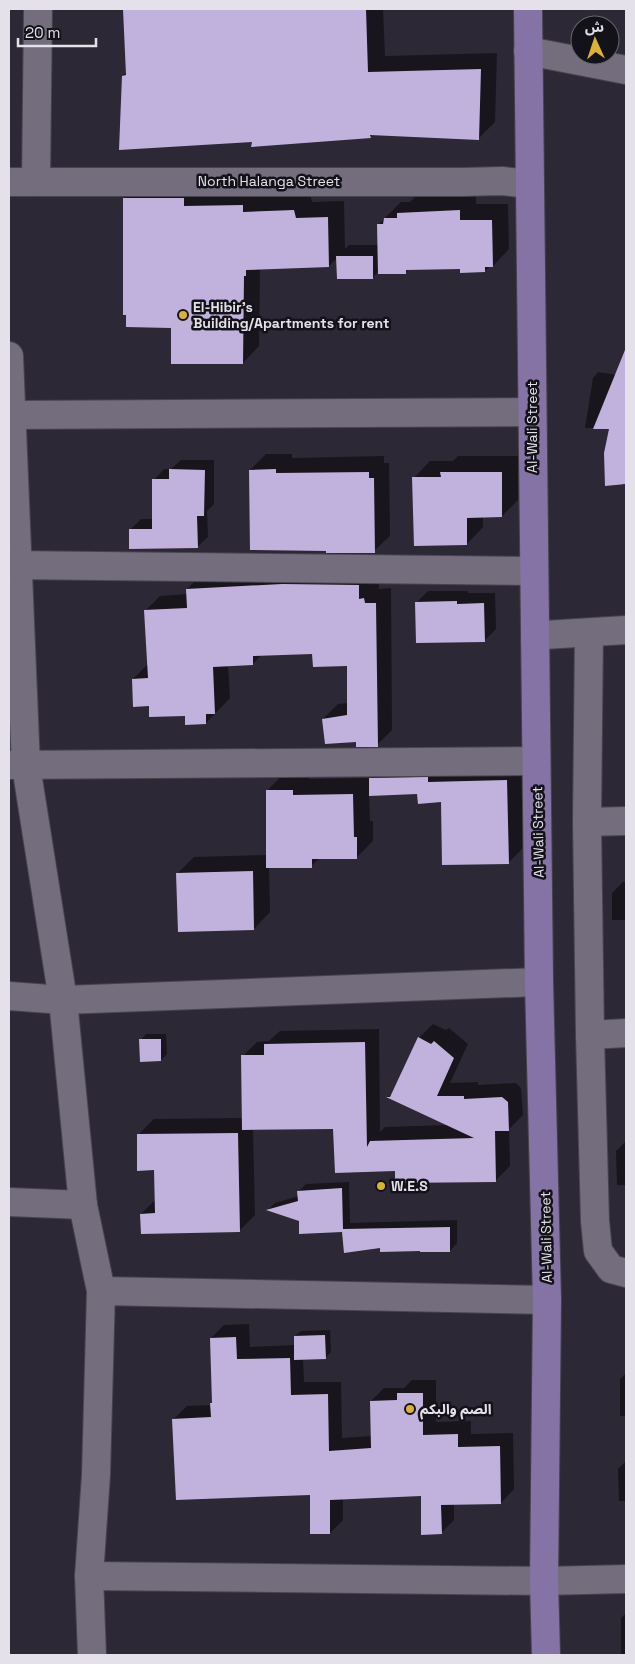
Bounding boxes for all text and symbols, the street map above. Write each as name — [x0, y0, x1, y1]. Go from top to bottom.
scale bar — [18, 15, 95, 47]
north arrow — [570, 15, 620, 65]
text: ش — [584, 18, 604, 37]
text: 20 m — [25, 23, 60, 42]
street label: North Halanga Street — [198, 172, 340, 190]
place label: El-Hibir's Building/Apartments for rent — [193, 298, 389, 332]
marker: El-Hibir's Building/Apartments for rent — [177, 309, 189, 321]
street label: Al-Wali Street — [523, 381, 541, 473]
street label: Al-Wali Street — [528, 786, 548, 878]
place label: W.E.S — [391, 1177, 428, 1195]
marker: W.E.S — [375, 1180, 387, 1192]
street label: Al-Wali Street — [536, 1191, 556, 1283]
place label: الصم والبكم — [420, 1400, 492, 1420]
marker: الصم والبكم — [404, 1403, 416, 1415]

